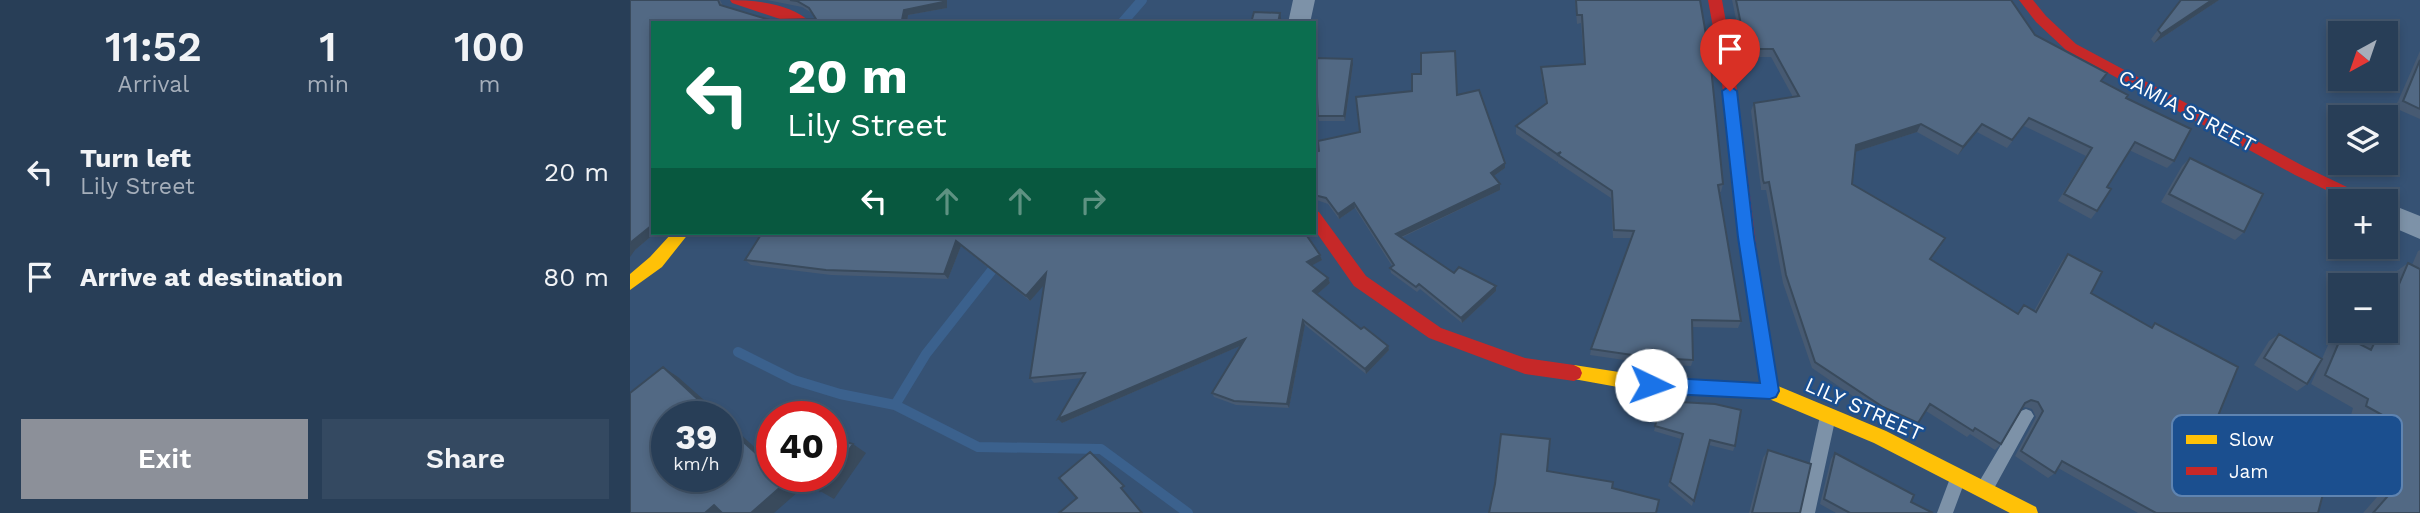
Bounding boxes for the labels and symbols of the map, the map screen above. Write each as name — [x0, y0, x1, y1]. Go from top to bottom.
pin — [1700, 19, 1760, 91]
north arrow — [2328, 21, 2398, 91]
street label: CAMIA STREET — [2114, 64, 2260, 157]
position arrow — [1614, 348, 1688, 422]
street label: LILY STREET — [1801, 371, 1927, 446]
speed limit sign: 40 — [756, 401, 847, 492]
legend — [2172, 415, 2402, 496]
text: Slow — [2229, 428, 2274, 451]
text: Jam — [2229, 460, 2268, 483]

